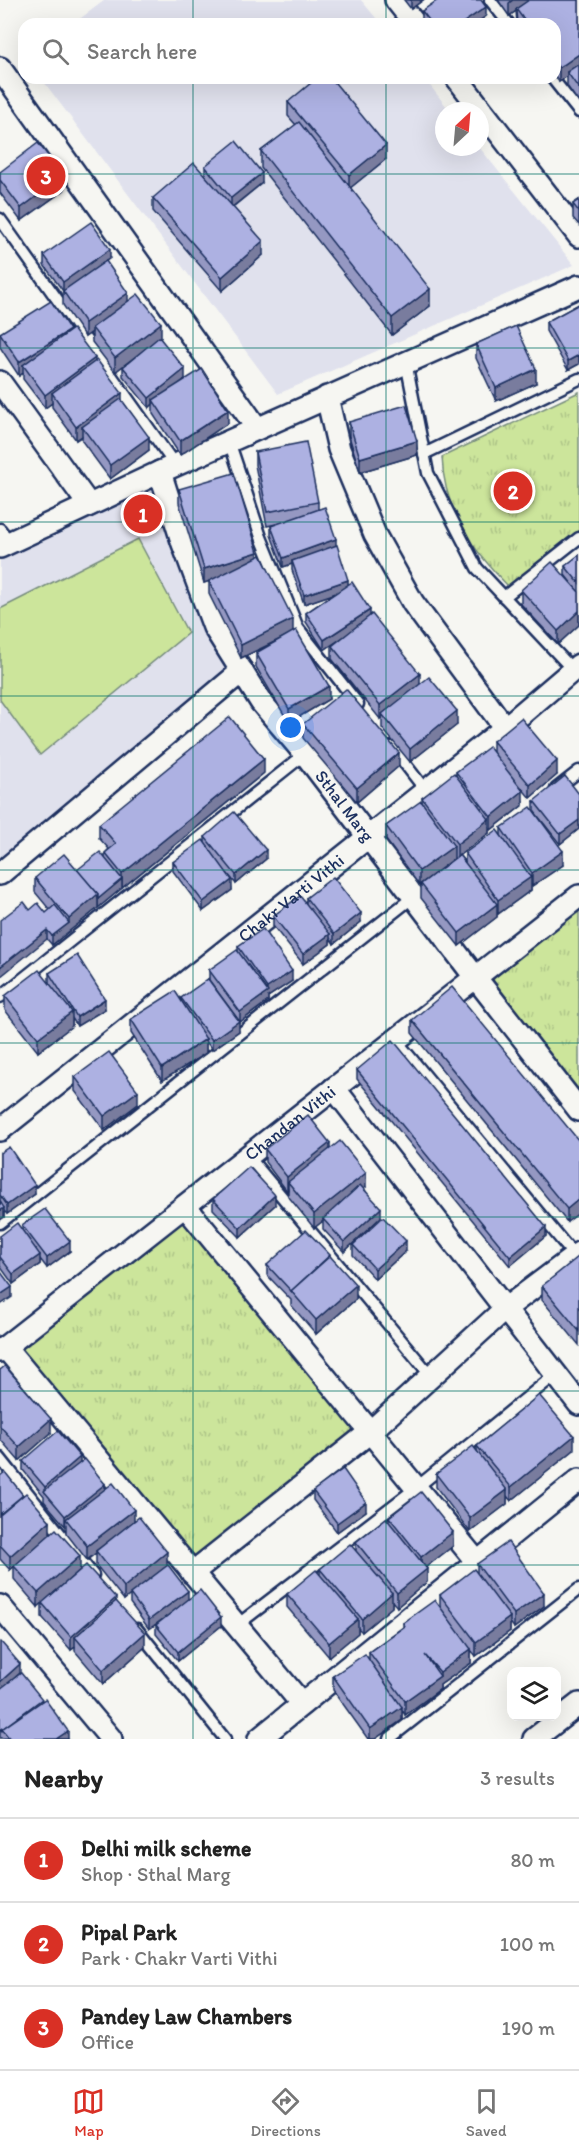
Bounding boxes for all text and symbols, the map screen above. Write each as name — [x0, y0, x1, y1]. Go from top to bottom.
search box — [18, 18, 561, 84]
icon: search — [39, 35, 72, 68]
text: Search here — [87, 38, 197, 65]
north arrow — [435, 102, 489, 156]
pin: 3 — [26, 154, 66, 198]
pin: 2 — [494, 468, 532, 514]
pin: 1 — [124, 492, 162, 536]
your location — [276, 713, 305, 742]
street label: Sthal Marg — [310, 766, 379, 847]
street label: Chakr Varti Vithi — [234, 849, 348, 947]
street label: Chandan Vithi — [240, 1081, 340, 1165]
map controls — [507, 1667, 561, 1721]
button: layers — [507, 1667, 561, 1721]
text: Nearby — [24, 1762, 103, 1794]
text: 3 results — [480, 1766, 555, 1790]
text: Delhi milk scheme — [81, 1835, 252, 1862]
text: 1 — [39, 1848, 48, 1872]
text: 80 m — [510, 1848, 555, 1872]
text: Shop · Sthal Marg — [81, 1862, 231, 1886]
text: Pipal Park — [81, 1919, 177, 1946]
text: 2 — [38, 1932, 49, 1956]
text: 100 m — [500, 1932, 555, 1956]
text: Park · Chakr Varti Vithi — [81, 1946, 278, 1970]
text: Pandey Law Chambers — [81, 2003, 292, 2030]
text: 3 — [38, 2016, 49, 2040]
text: 190 m — [502, 2016, 555, 2040]
text: Office — [81, 2030, 134, 2054]
tab: Map — [72, 2085, 105, 2140]
tab: Directions — [250, 2085, 321, 2140]
tab: Saved — [466, 2085, 507, 2140]

